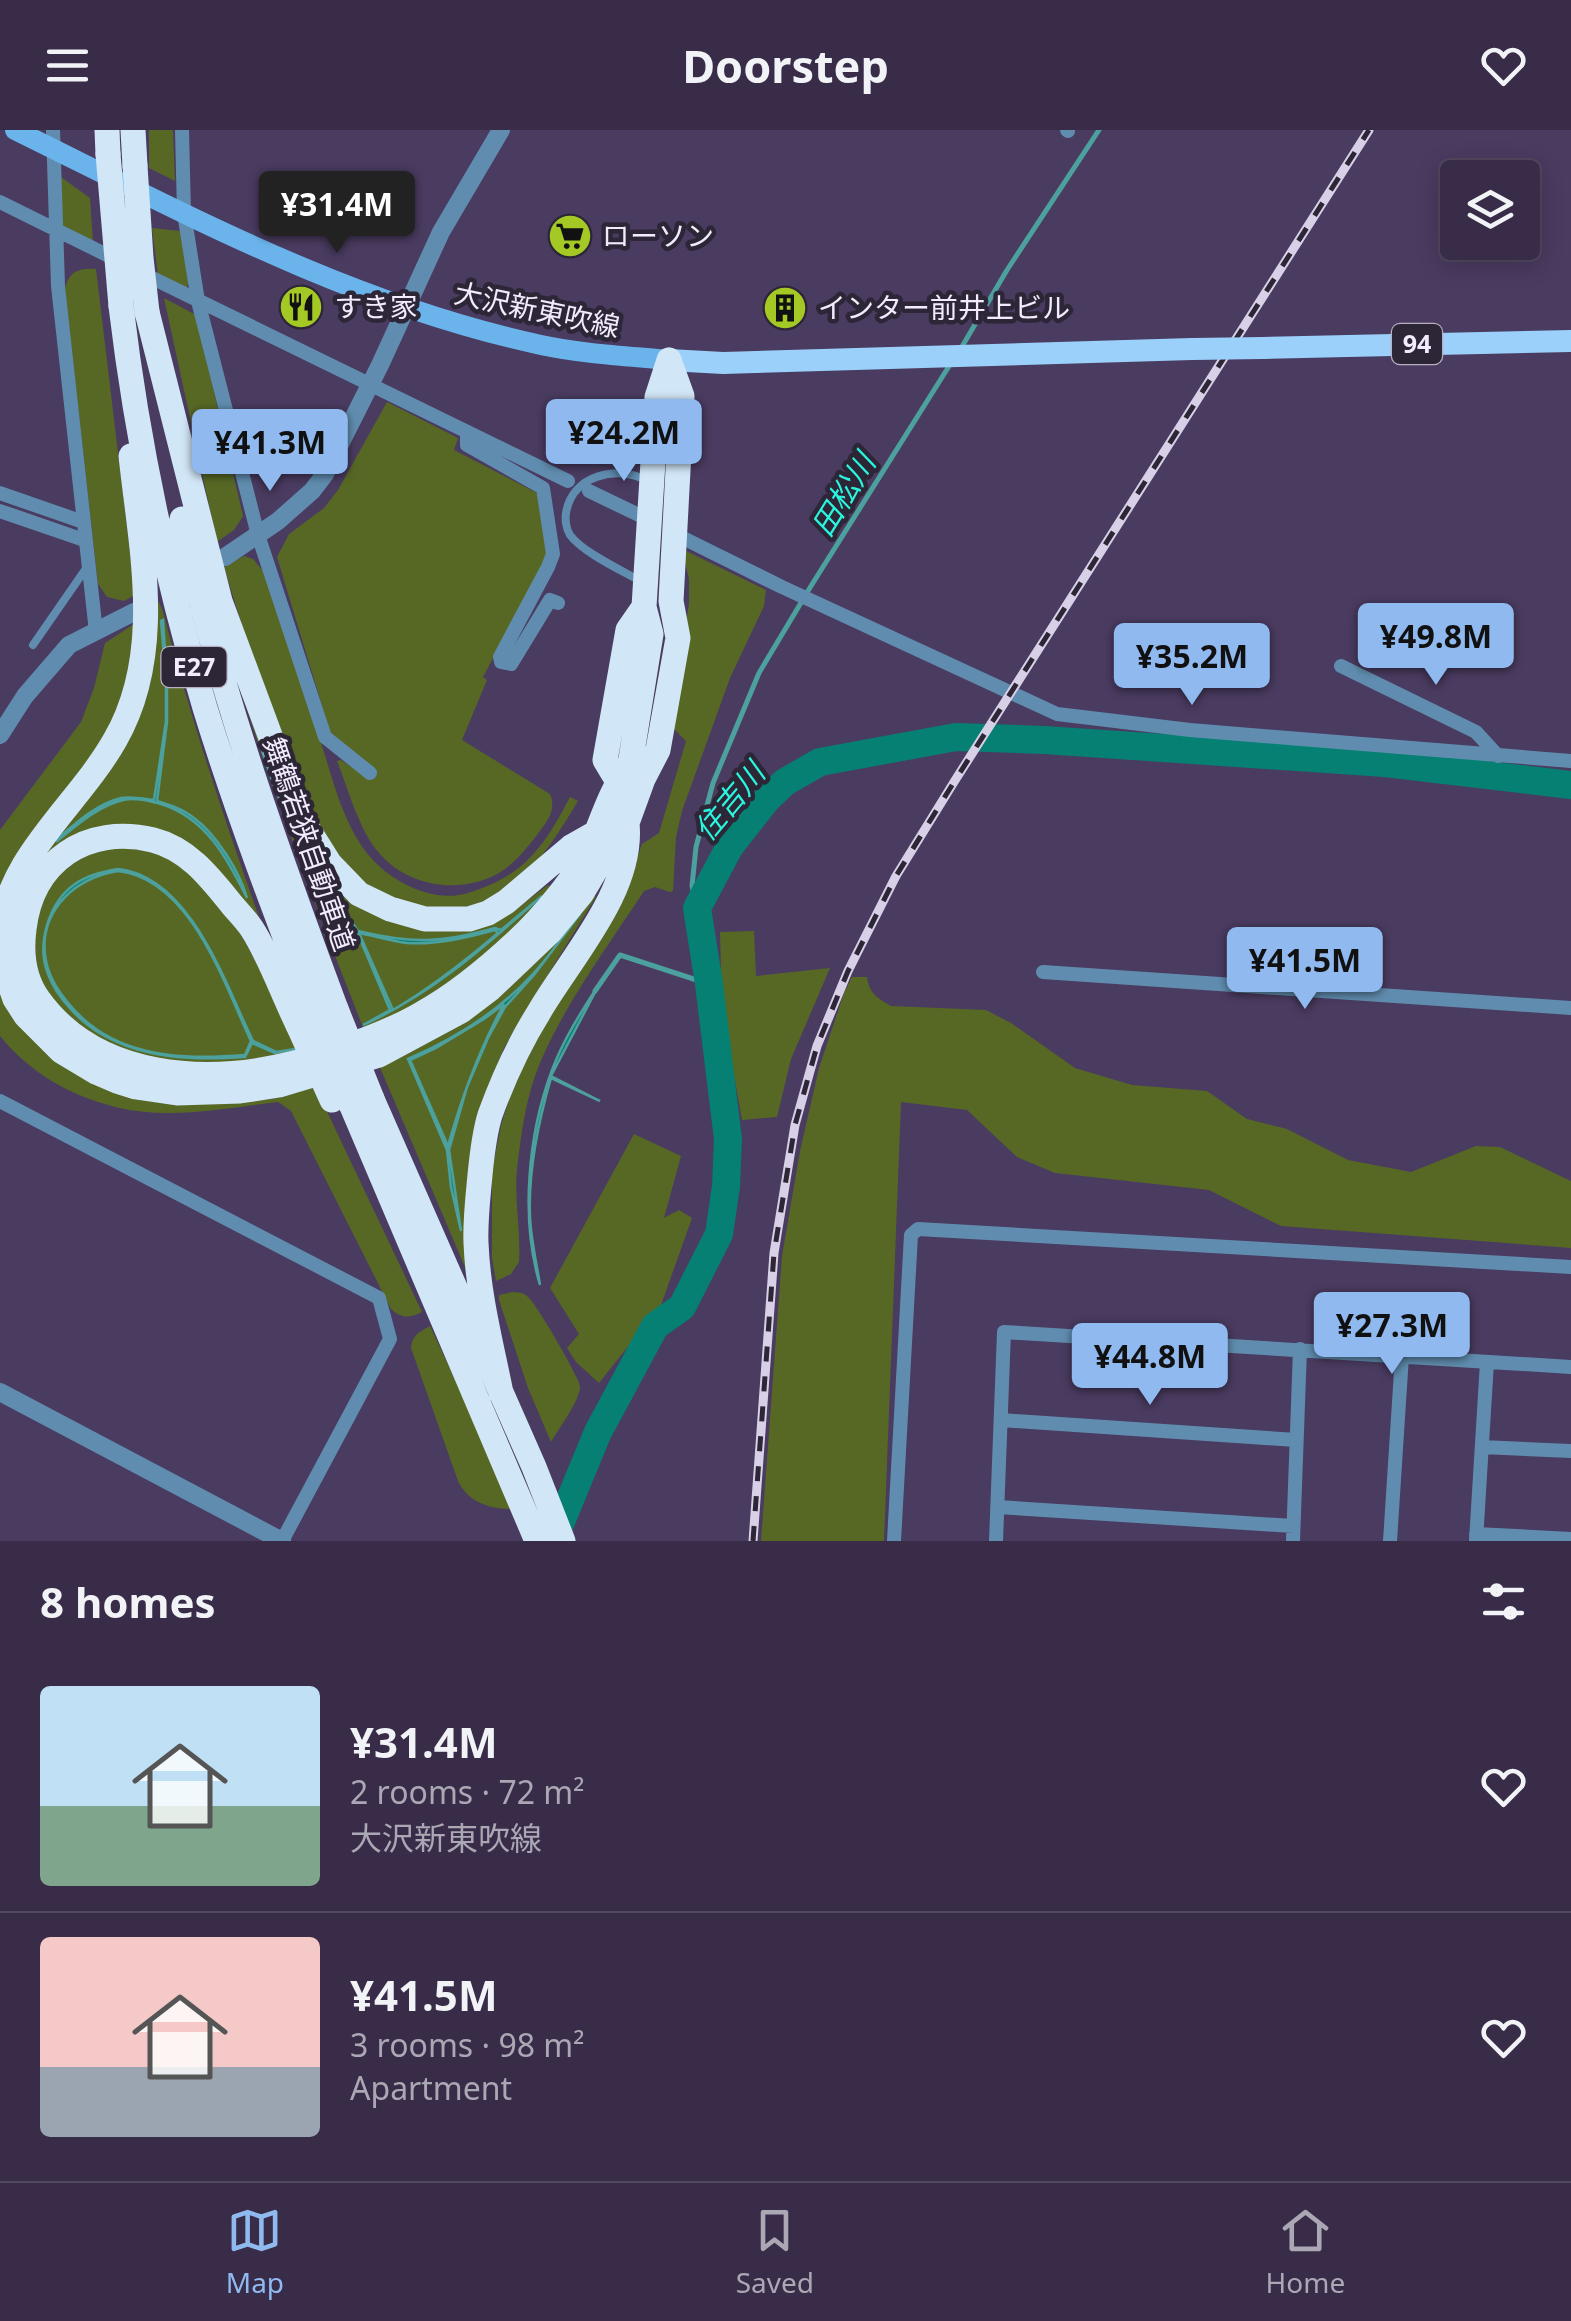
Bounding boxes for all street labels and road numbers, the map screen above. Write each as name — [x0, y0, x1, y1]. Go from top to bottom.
street label: 大沢新東吹線 — [451, 273, 623, 345]
road number: 94 — [1392, 324, 1442, 364]
road number: E27 — [162, 647, 226, 687]
street label: 舞鶴若狭自動車道 — [256, 732, 364, 956]

